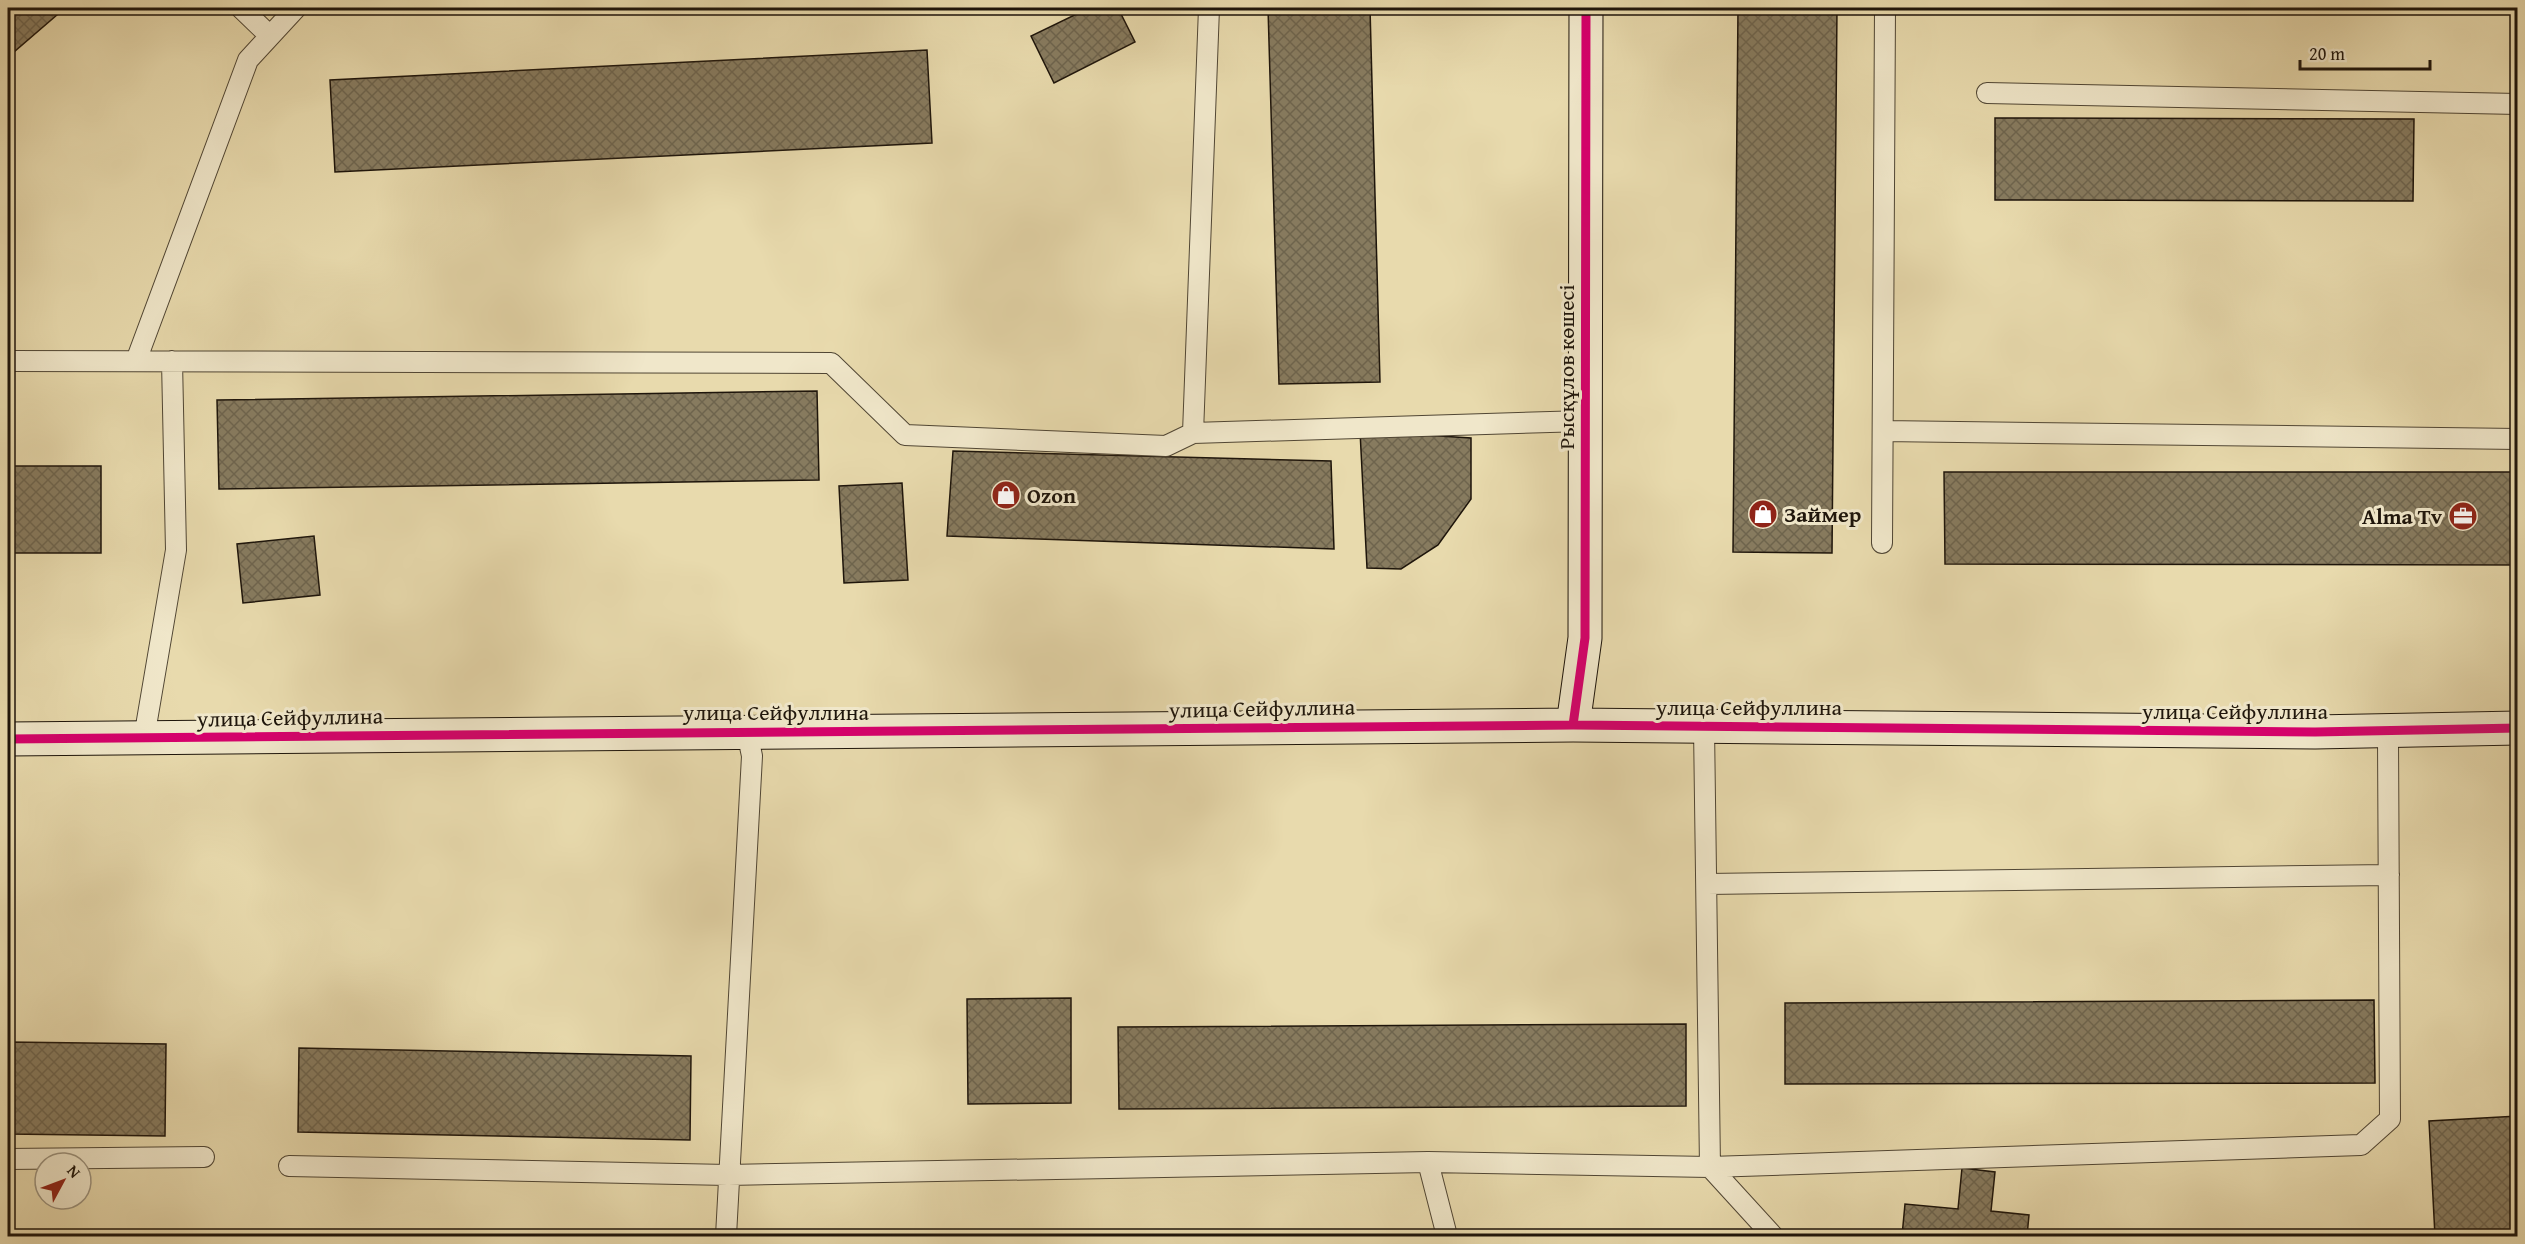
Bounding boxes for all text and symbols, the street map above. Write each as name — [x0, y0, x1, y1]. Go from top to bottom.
scale bar — [2300, 33, 2430, 71]
text: 20 m — [2309, 40, 2345, 67]
street label: Рысқұлов көшесі — [1550, 285, 1582, 449]
shop icon: Ozon — [990, 479, 1022, 511]
place label: Ozon — [1027, 479, 1076, 511]
shop icon: Займер — [1747, 498, 1779, 530]
place label: Займер — [1784, 498, 1861, 530]
place label: Alma Tv — [2362, 500, 2443, 532]
office icon: Alma Tv — [2447, 500, 2479, 532]
street label: улица Сейфуллина — [1168, 690, 1356, 726]
street label: улица Сейфуллина — [1655, 691, 1843, 723]
street label: улица Сейфуллина — [2141, 695, 2329, 727]
street label: улица Сейфуллина — [682, 696, 870, 728]
street label: улица Сейфуллина — [196, 699, 384, 735]
north arrow — [33, 1151, 93, 1211]
text: N — [62, 1159, 87, 1183]

